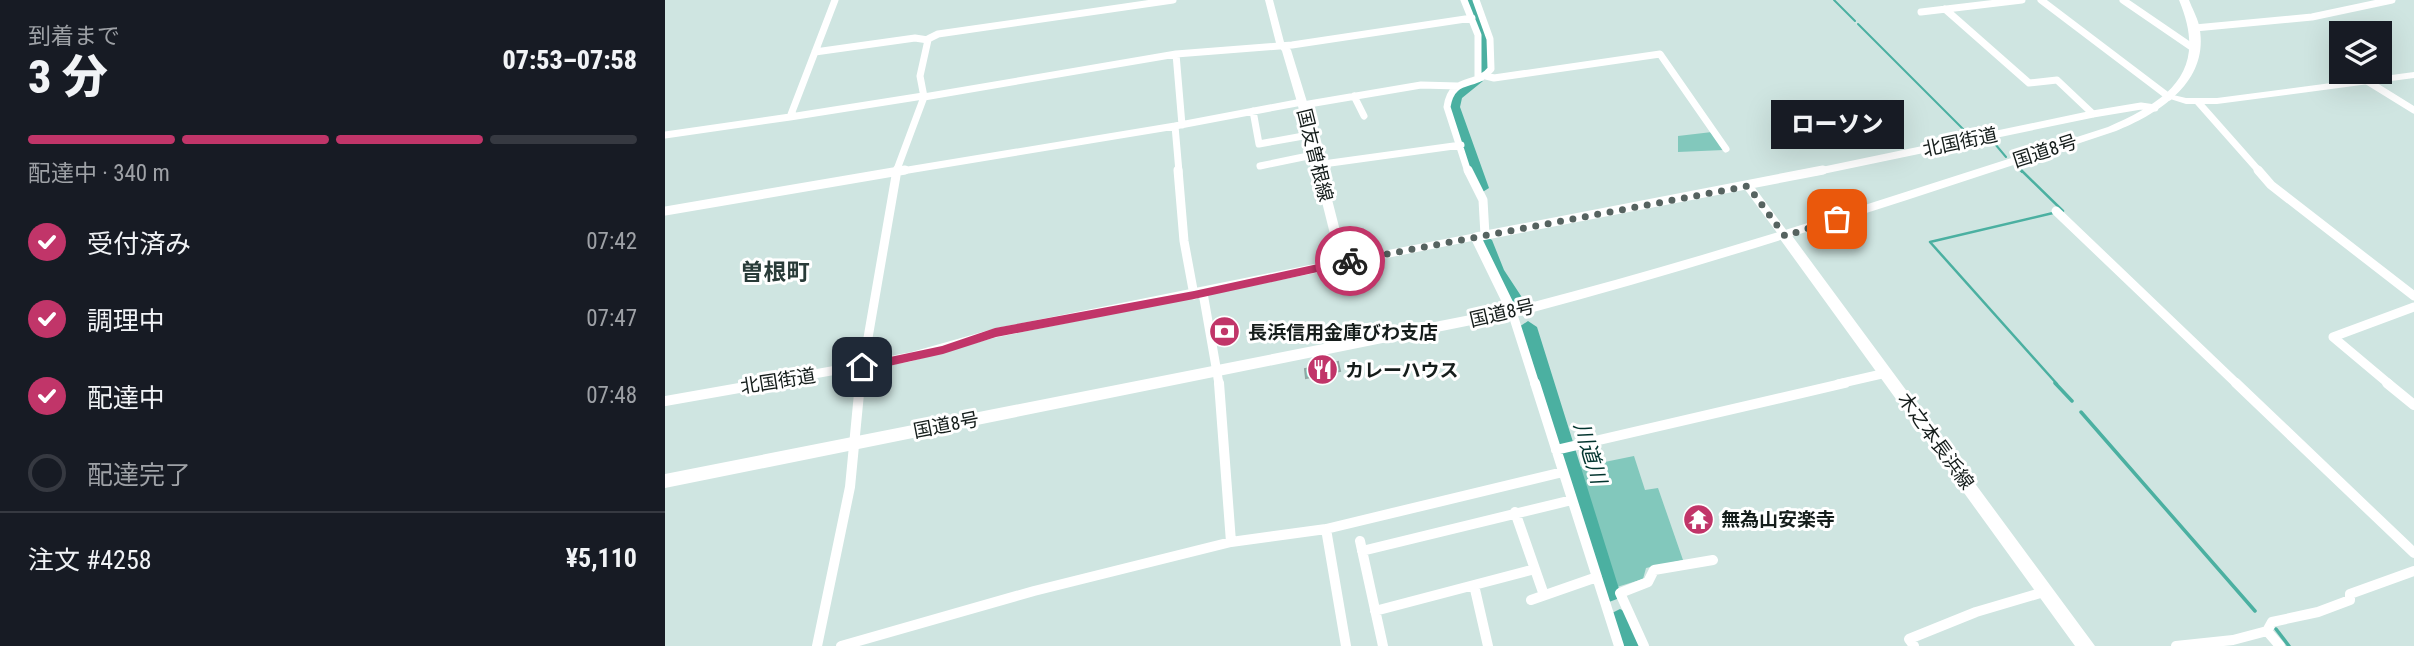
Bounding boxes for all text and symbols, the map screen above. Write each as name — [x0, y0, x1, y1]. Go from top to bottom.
map controls — [2329, 21, 2392, 84]
button: layers — [2329, 21, 2392, 84]
text: 到着まで — [28, 23, 120, 50]
text: 07:53–07:58 — [503, 45, 637, 75]
text: 3 分 — [28, 50, 108, 104]
callout: ローソン — [1771, 100, 1903, 149]
street label: 国友曽根線 — [1292, 106, 1338, 204]
text: ローソン — [1792, 111, 1884, 138]
street label: 北国街道 — [1920, 123, 2000, 161]
street label: 国道8号 — [2010, 130, 2080, 172]
text: 配達中 · 340 m — [28, 160, 170, 187]
pin — [1807, 189, 1867, 249]
icon: bag — [1818, 200, 1856, 238]
icon: check — [28, 223, 66, 261]
courier — [1315, 226, 1385, 296]
text: 07:42 — [586, 228, 637, 255]
text: 受付済み — [87, 229, 191, 259]
icon: bike — [1331, 242, 1369, 280]
district label: 曽根町 — [741, 259, 810, 286]
street label: 国道8号 — [1467, 294, 1537, 332]
icon: check — [28, 300, 66, 338]
text: 07:47 — [586, 305, 637, 332]
text: 調理中 — [87, 306, 165, 336]
bank icon: 長浜信用金庫びわ支店 — [1208, 315, 1242, 349]
place label: 長浜信用金庫びわ支店 — [1248, 321, 1438, 344]
pin — [832, 337, 892, 397]
icon: home — [843, 348, 881, 386]
restaurant icon: カレーハウス — [1305, 353, 1339, 387]
place label: カレーハウス — [1345, 359, 1459, 382]
street label: 北国街道 — [739, 364, 817, 398]
icon: check — [28, 377, 66, 415]
text: 07:48 — [586, 382, 637, 409]
text: 配達中 — [87, 383, 165, 413]
street label: 木之本長浜線 — [1893, 388, 1979, 494]
street label: 国道8号 — [911, 407, 981, 443]
water label: 川道川 — [1569, 419, 1611, 489]
text: 配達完了 — [87, 460, 191, 490]
temple icon: 無為山安楽寺 — [1681, 502, 1715, 536]
place label: 無為山安楽寺 — [1721, 508, 1835, 531]
text: ¥5,110 — [566, 543, 637, 573]
text: 注文 #4258 — [28, 545, 152, 575]

